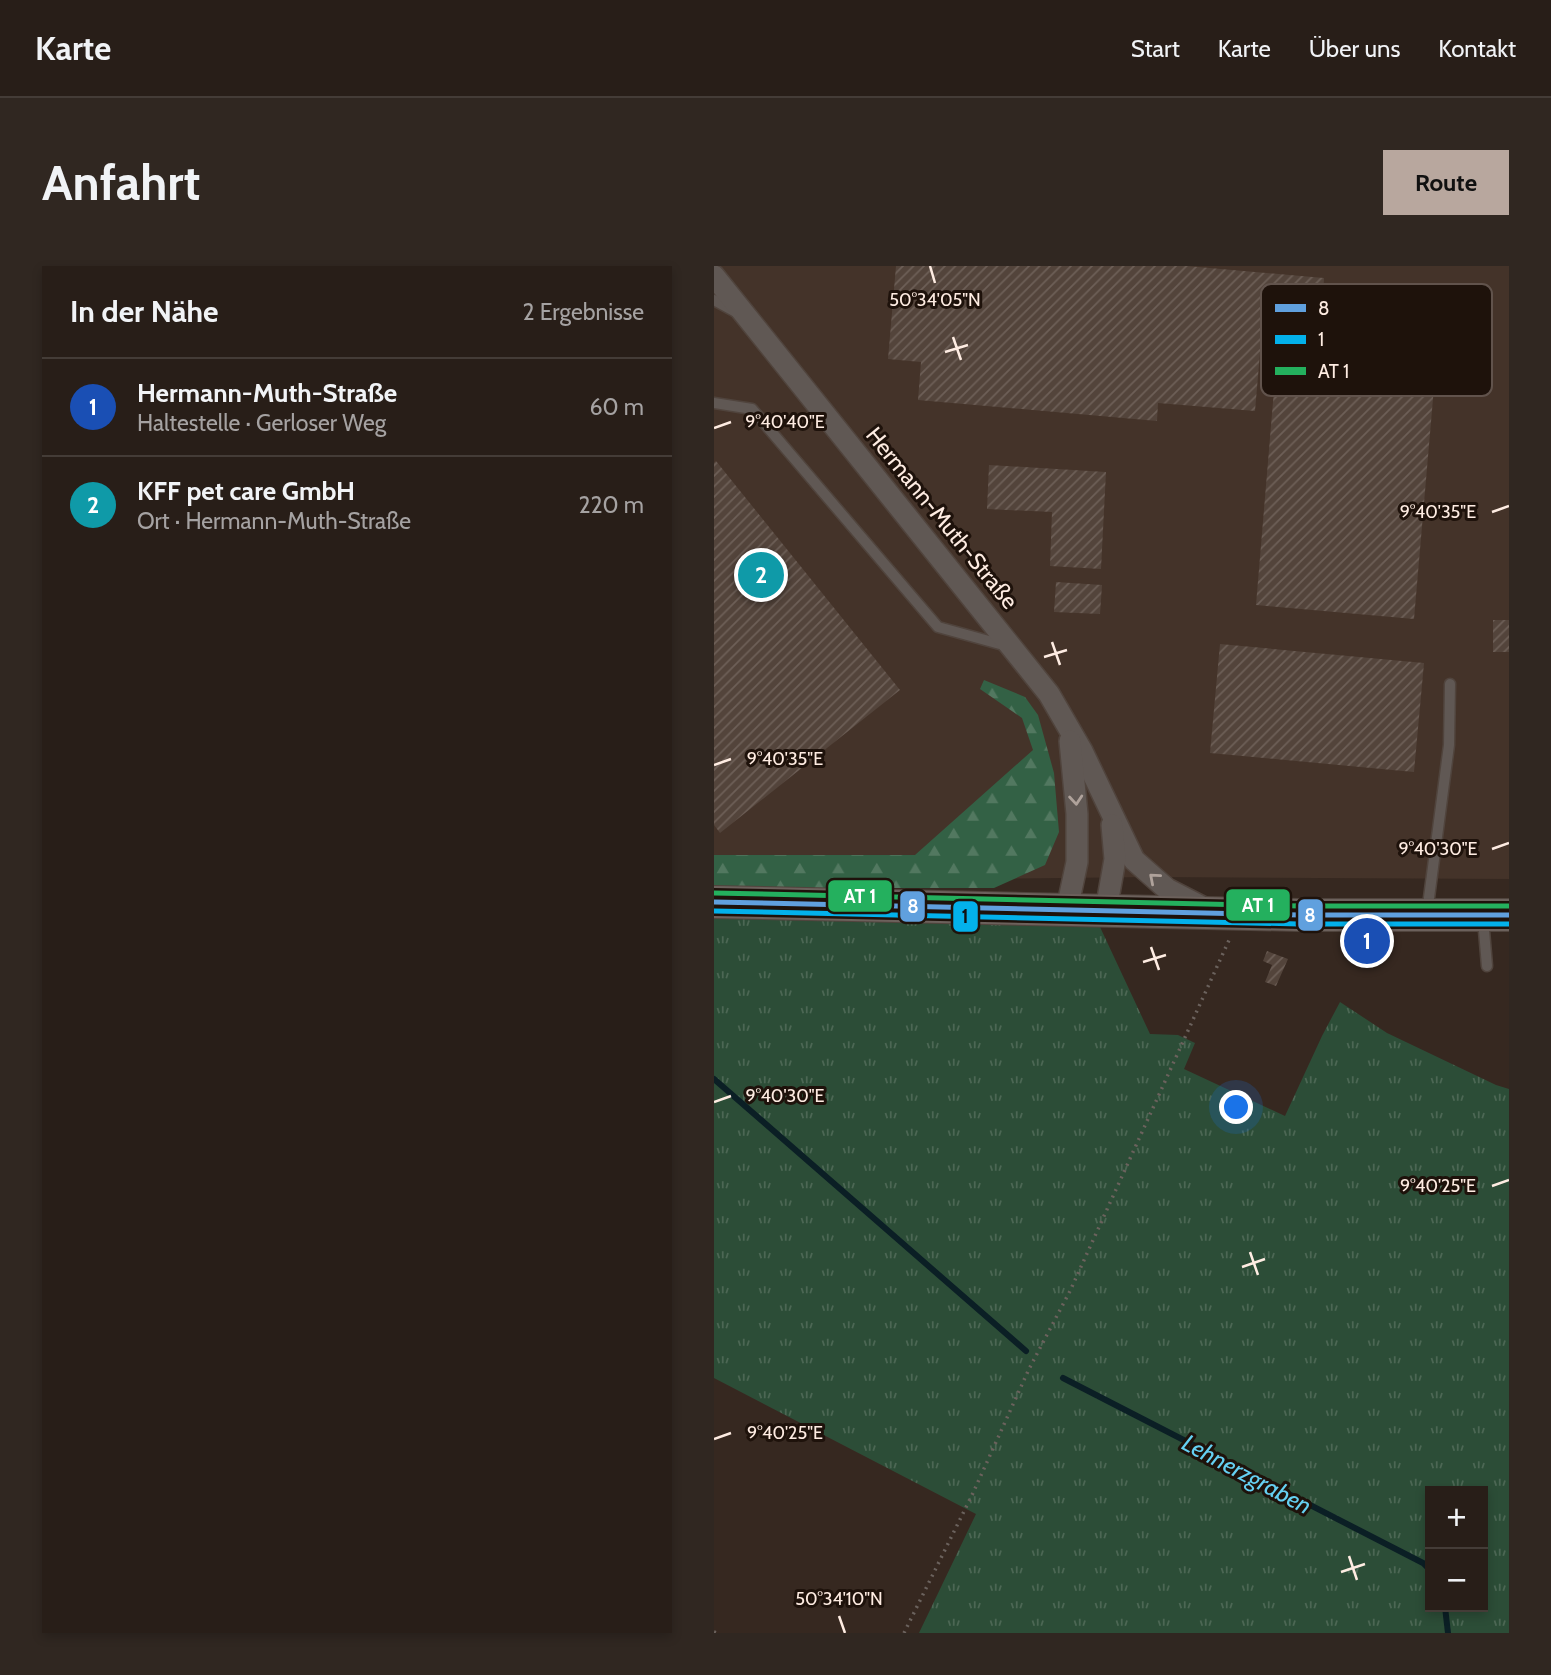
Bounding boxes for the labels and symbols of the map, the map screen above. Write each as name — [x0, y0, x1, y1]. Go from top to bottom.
legend — [1261, 284, 1492, 396]
text: 50°34'05"N — [889, 289, 981, 311]
text: 8 — [1318, 297, 1330, 320]
text: 1 — [1318, 328, 1324, 351]
text: AT 1 — [1318, 360, 1349, 383]
text: 9°40'40"E — [745, 411, 825, 433]
street label: Hermann-Muth-Straße — [860, 421, 1024, 615]
text: 9°40'35"E — [1400, 501, 1476, 523]
pin: 2 — [738, 549, 784, 601]
text: 9°40'35"E — [747, 748, 823, 770]
one-way arrow — [1068, 794, 1083, 805]
text: 9°40'30"E — [1398, 838, 1478, 860]
one-way arrow — [1150, 874, 1163, 886]
line badge: AT 1 — [827, 879, 893, 913]
text: AT 1 — [844, 885, 876, 908]
line badge: AT 1 — [1225, 888, 1291, 922]
line badge: 8 — [899, 890, 926, 923]
text: AT 1 — [1242, 894, 1274, 917]
text: 8 — [907, 895, 919, 918]
line badge: 8 — [1297, 898, 1324, 932]
line badge: 1 — [952, 900, 979, 933]
text: 8 — [1304, 904, 1316, 927]
text: 1 — [961, 905, 969, 928]
pin: 1 — [1344, 915, 1390, 967]
text: 9°40'30"E — [745, 1085, 825, 1107]
your location — [1219, 1090, 1253, 1124]
text: 9°40'25"E — [1400, 1175, 1476, 1197]
text: 9°40'25"E — [747, 1422, 823, 1444]
water label: Lehnerzgraben — [1177, 1428, 1317, 1520]
text: 50°34'10"N — [795, 1588, 883, 1610]

